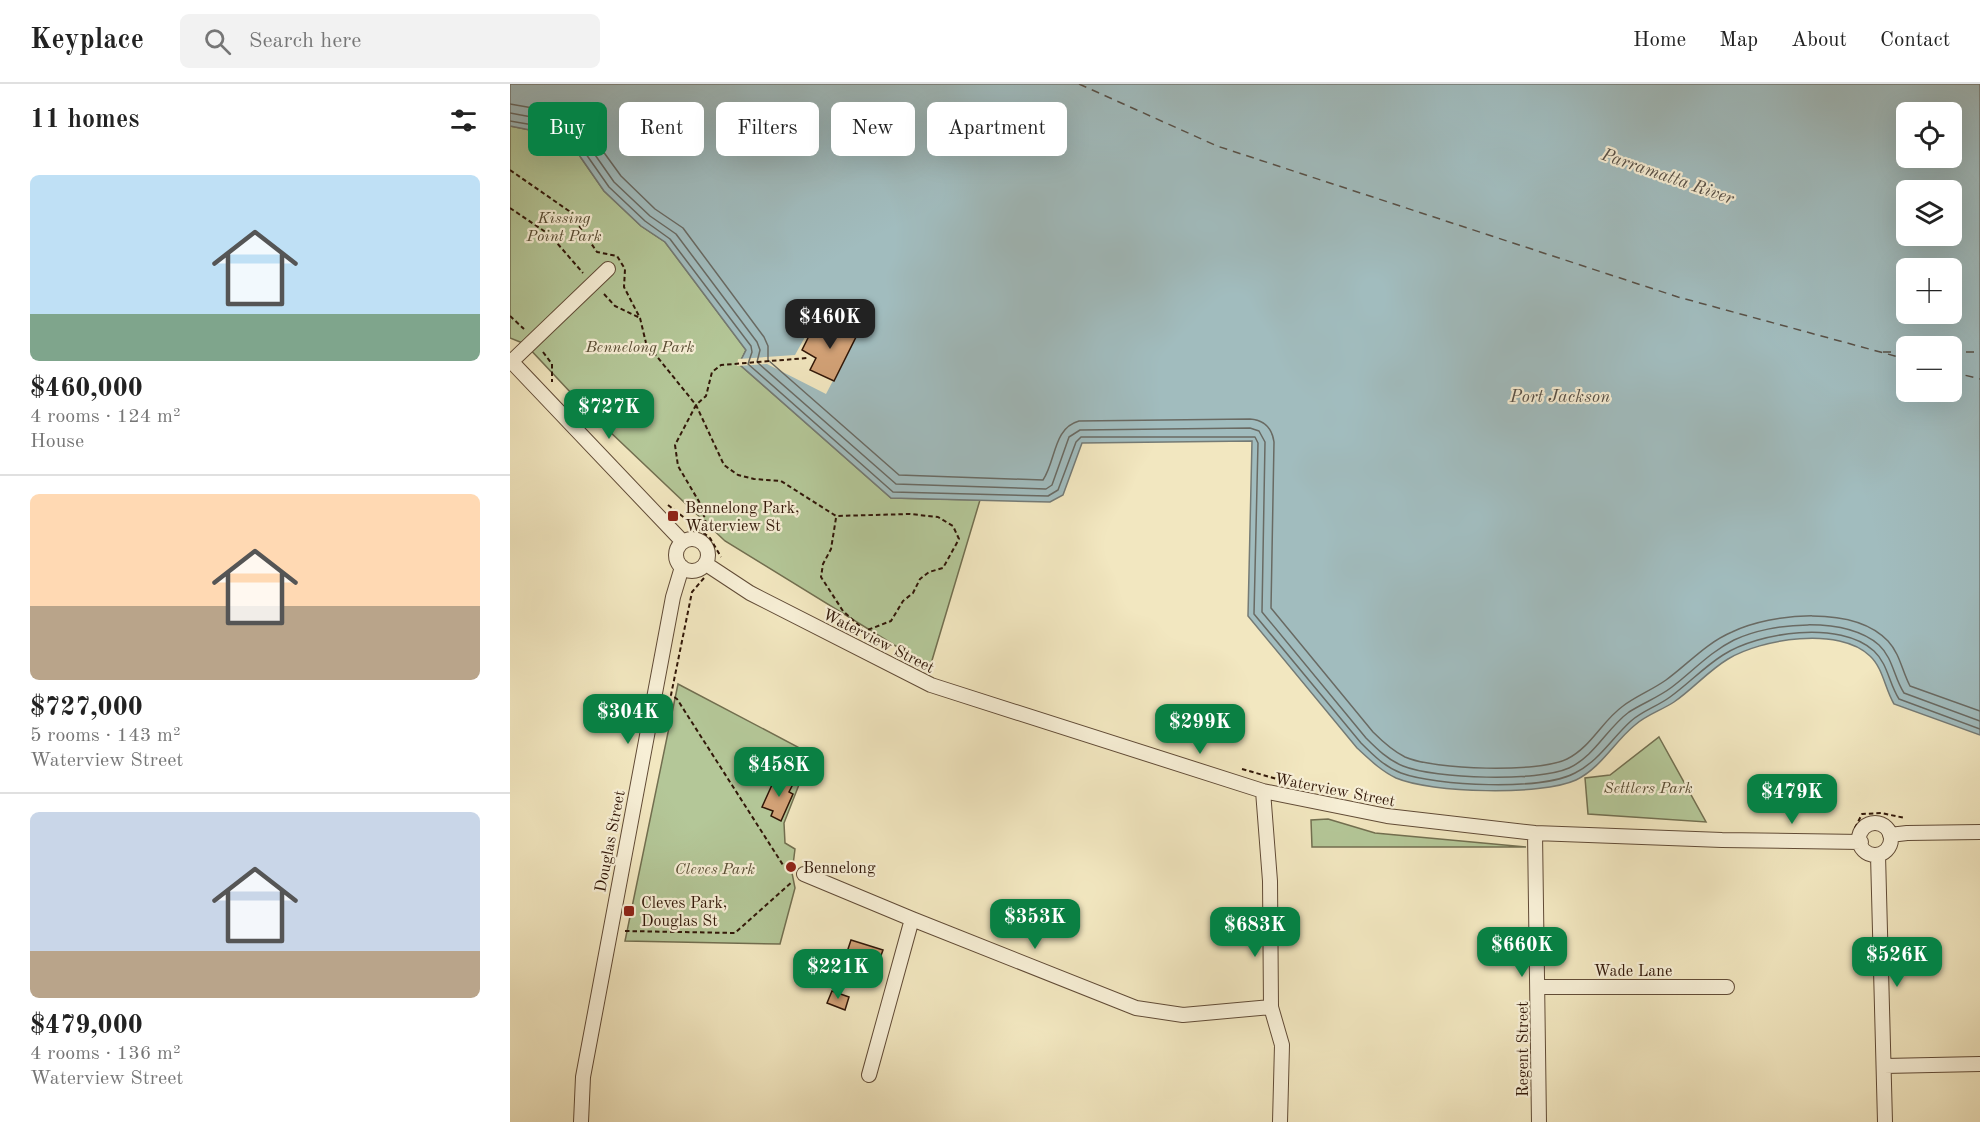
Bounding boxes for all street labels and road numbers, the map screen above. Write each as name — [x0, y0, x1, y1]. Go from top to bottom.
street label: Waterview Street — [820, 607, 937, 677]
street label: Waterview Street — [1273, 771, 1397, 811]
street label: Douglas Street — [593, 789, 629, 894]
street label: Wade Lane — [1594, 964, 1672, 980]
street label: Regent Street — [1516, 1001, 1532, 1097]

